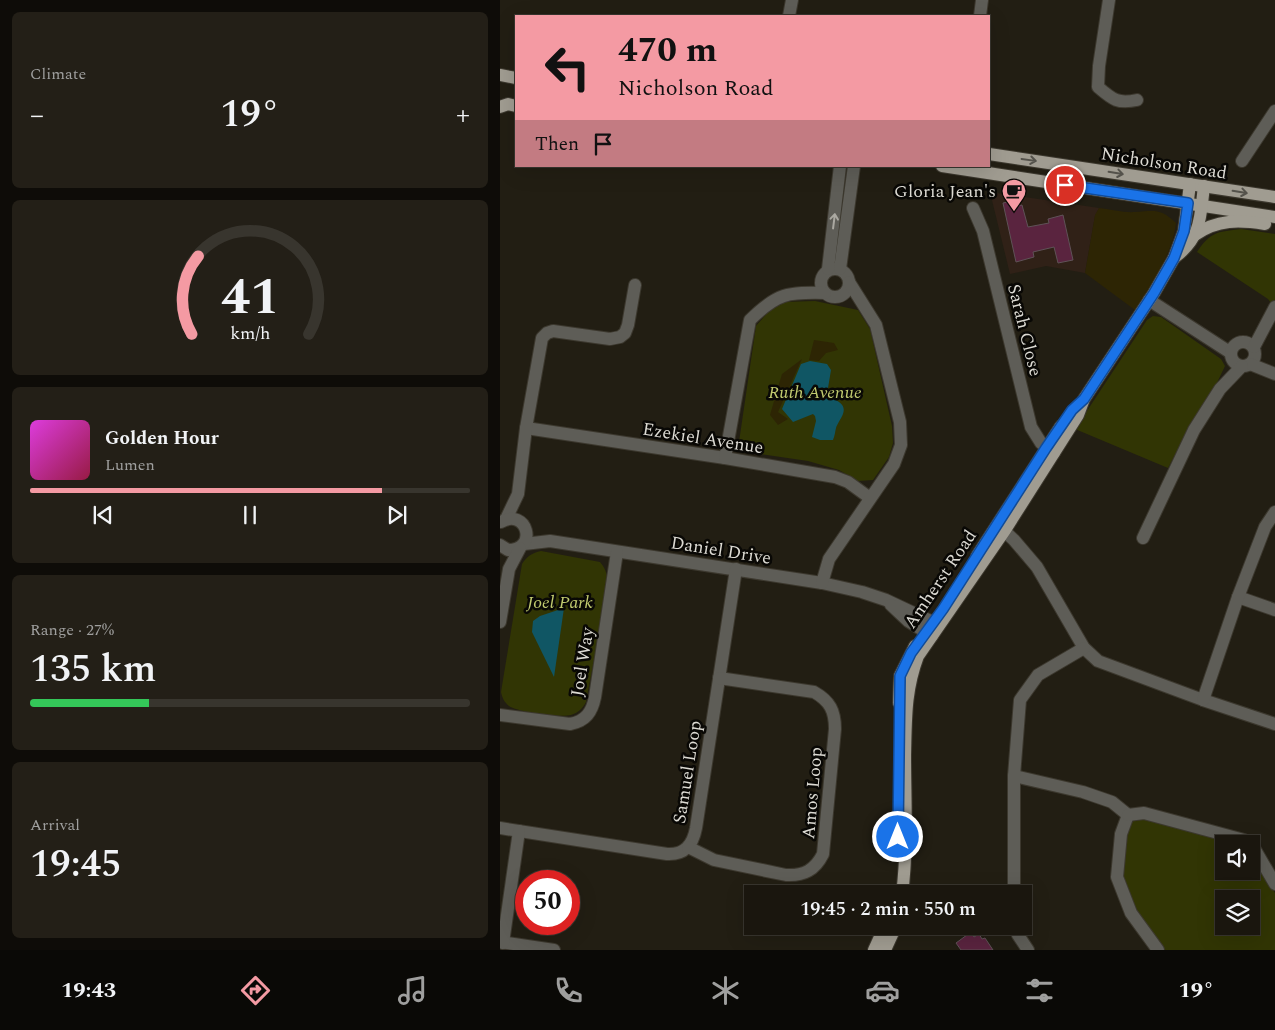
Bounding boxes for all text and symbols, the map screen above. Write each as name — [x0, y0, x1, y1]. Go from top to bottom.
text: 470 m — [618, 24, 717, 77]
icon: left — [535, 35, 600, 100]
text: Climate — [30, 62, 86, 86]
text: Nicholson Road — [618, 72, 773, 105]
text: 19° — [220, 86, 280, 144]
text: − — [30, 94, 44, 137]
text: + — [456, 94, 470, 137]
text: Then — [535, 130, 579, 159]
icon: arrive — [589, 130, 617, 158]
street label: Nicholson Road — [1099, 140, 1229, 187]
one-way arrow — [1020, 155, 1036, 165]
pin — [1044, 164, 1086, 206]
one-way arrow — [1108, 168, 1124, 178]
icon: arrive — [1051, 171, 1079, 199]
place label: Gloria Jean's — [894, 178, 996, 205]
cafe icon: Gloria Jean's — [1001, 178, 1027, 212]
one-way arrow — [1231, 187, 1247, 197]
one-way arrow — [829, 213, 839, 229]
text: 41 — [221, 258, 279, 337]
street label: Sarah Close — [1000, 281, 1049, 379]
text: km/h — [230, 320, 270, 347]
park label: Ruth Avenue — [768, 379, 862, 406]
street label: Ezekiel Avenue — [640, 416, 765, 461]
text: Golden Hour — [105, 424, 219, 453]
text: Lumen — [105, 453, 155, 477]
icon: previous — [89, 501, 117, 529]
icon: pause — [236, 501, 264, 529]
icon: next — [383, 501, 411, 529]
street label: Amherst Road — [897, 524, 984, 634]
street label: Daniel Drive — [669, 529, 773, 572]
park label: Joel Park — [525, 589, 594, 616]
text: Range · 27% — [30, 618, 114, 642]
street label: Joel Way — [564, 624, 601, 699]
text: 135 km — [30, 641, 156, 699]
street label: Samuel Loop — [666, 719, 709, 826]
street label: Amos Loop — [795, 746, 830, 840]
position arrow — [871, 810, 923, 862]
text: Arrival — [30, 813, 80, 837]
map controls — [1215, 835, 1260, 935]
button: sound — [1215, 835, 1260, 880]
text: 19:45 — [30, 836, 121, 894]
speed limit sign: 50 — [515, 870, 580, 935]
button: layers — [1215, 890, 1260, 935]
text: 19:45 · 2 min · 550 m — [800, 895, 976, 924]
icon: directions — [238, 973, 273, 1008]
icon: music — [395, 973, 430, 1008]
icon: phone — [551, 973, 586, 1008]
icon: climate — [708, 973, 743, 1008]
icon: car — [865, 973, 900, 1008]
icon: filters — [1022, 973, 1057, 1008]
text: 19:43 — [61, 974, 116, 1007]
text: 19° — [1178, 974, 1214, 1007]

